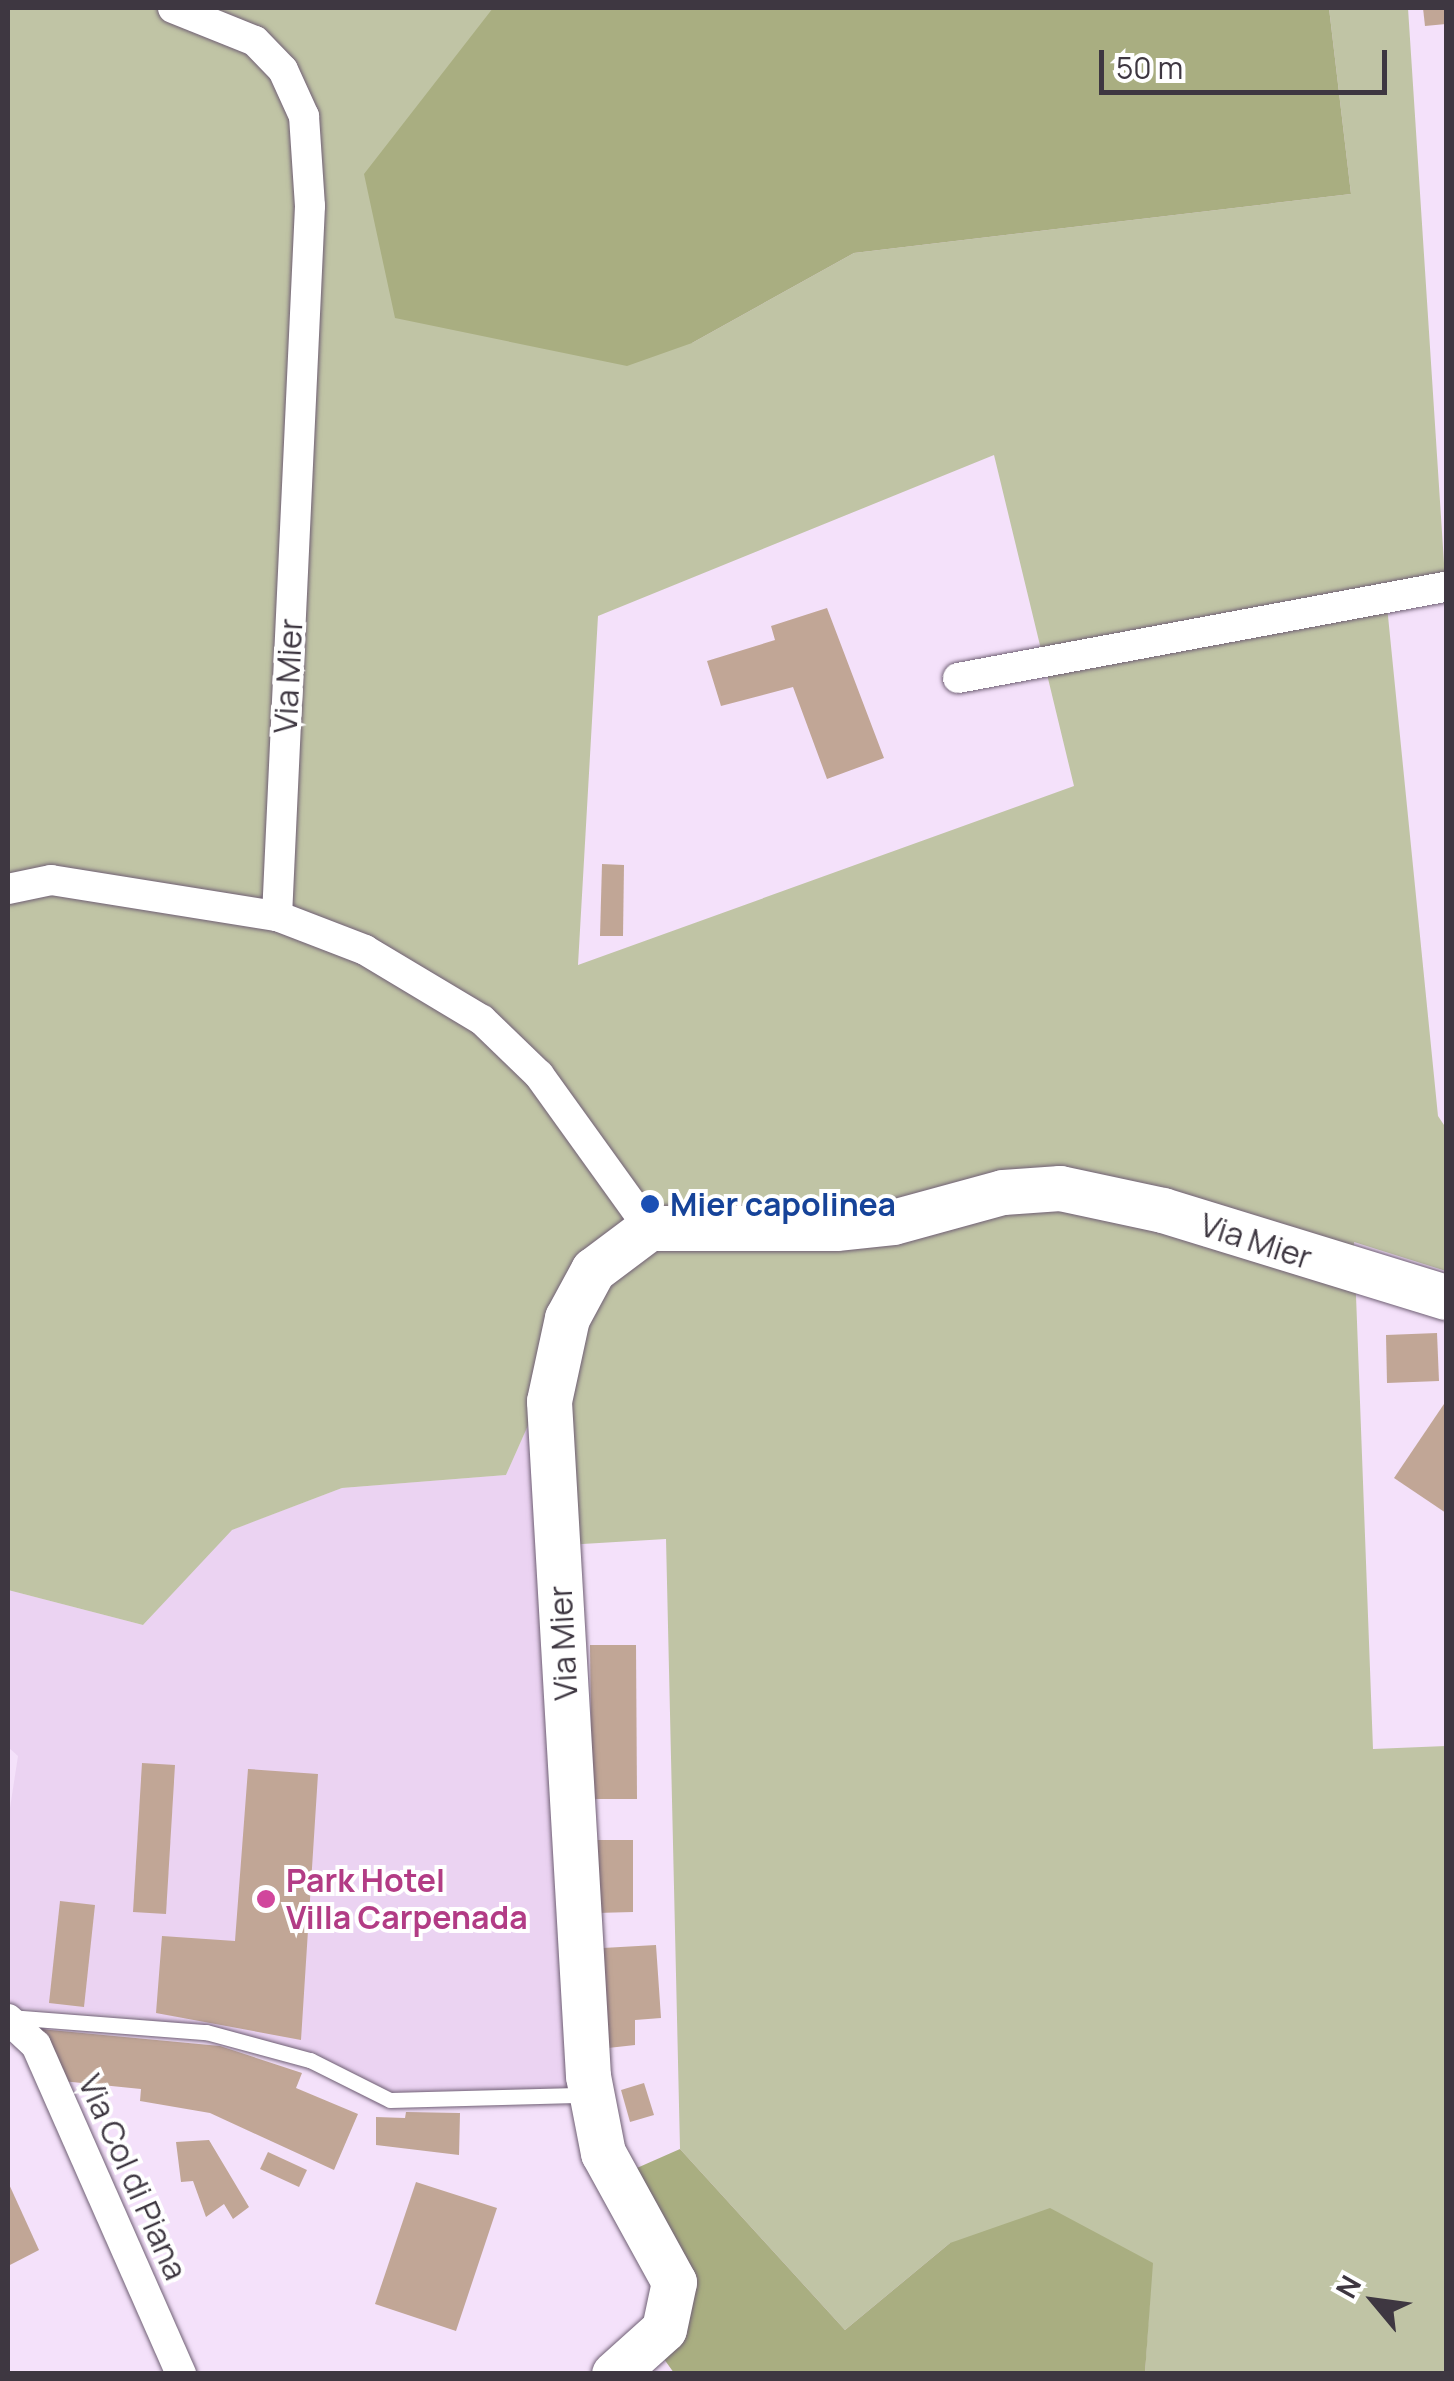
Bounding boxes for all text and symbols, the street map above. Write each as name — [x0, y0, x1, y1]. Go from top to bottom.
scale bar — [1104, 30, 1392, 92]
text: 50 m — [1116, 47, 1183, 88]
street label: Via Mier — [266, 618, 310, 734]
place label: Mier capolinea — [670, 1185, 896, 1223]
marker: Mier capolinea — [639, 1193, 661, 1215]
street label: Via Mier — [1195, 1205, 1317, 1277]
street label: Via Mier — [541, 1585, 585, 1701]
place label: Park Hotel Villa Carpenada — [286, 1862, 528, 1937]
marker: Park Hotel Villa Carpenada — [255, 1888, 277, 1910]
street label: Via Col di Piana — [71, 2069, 195, 2285]
north arrow — [1324, 2251, 1424, 2351]
text: N — [1326, 2268, 1369, 2304]

